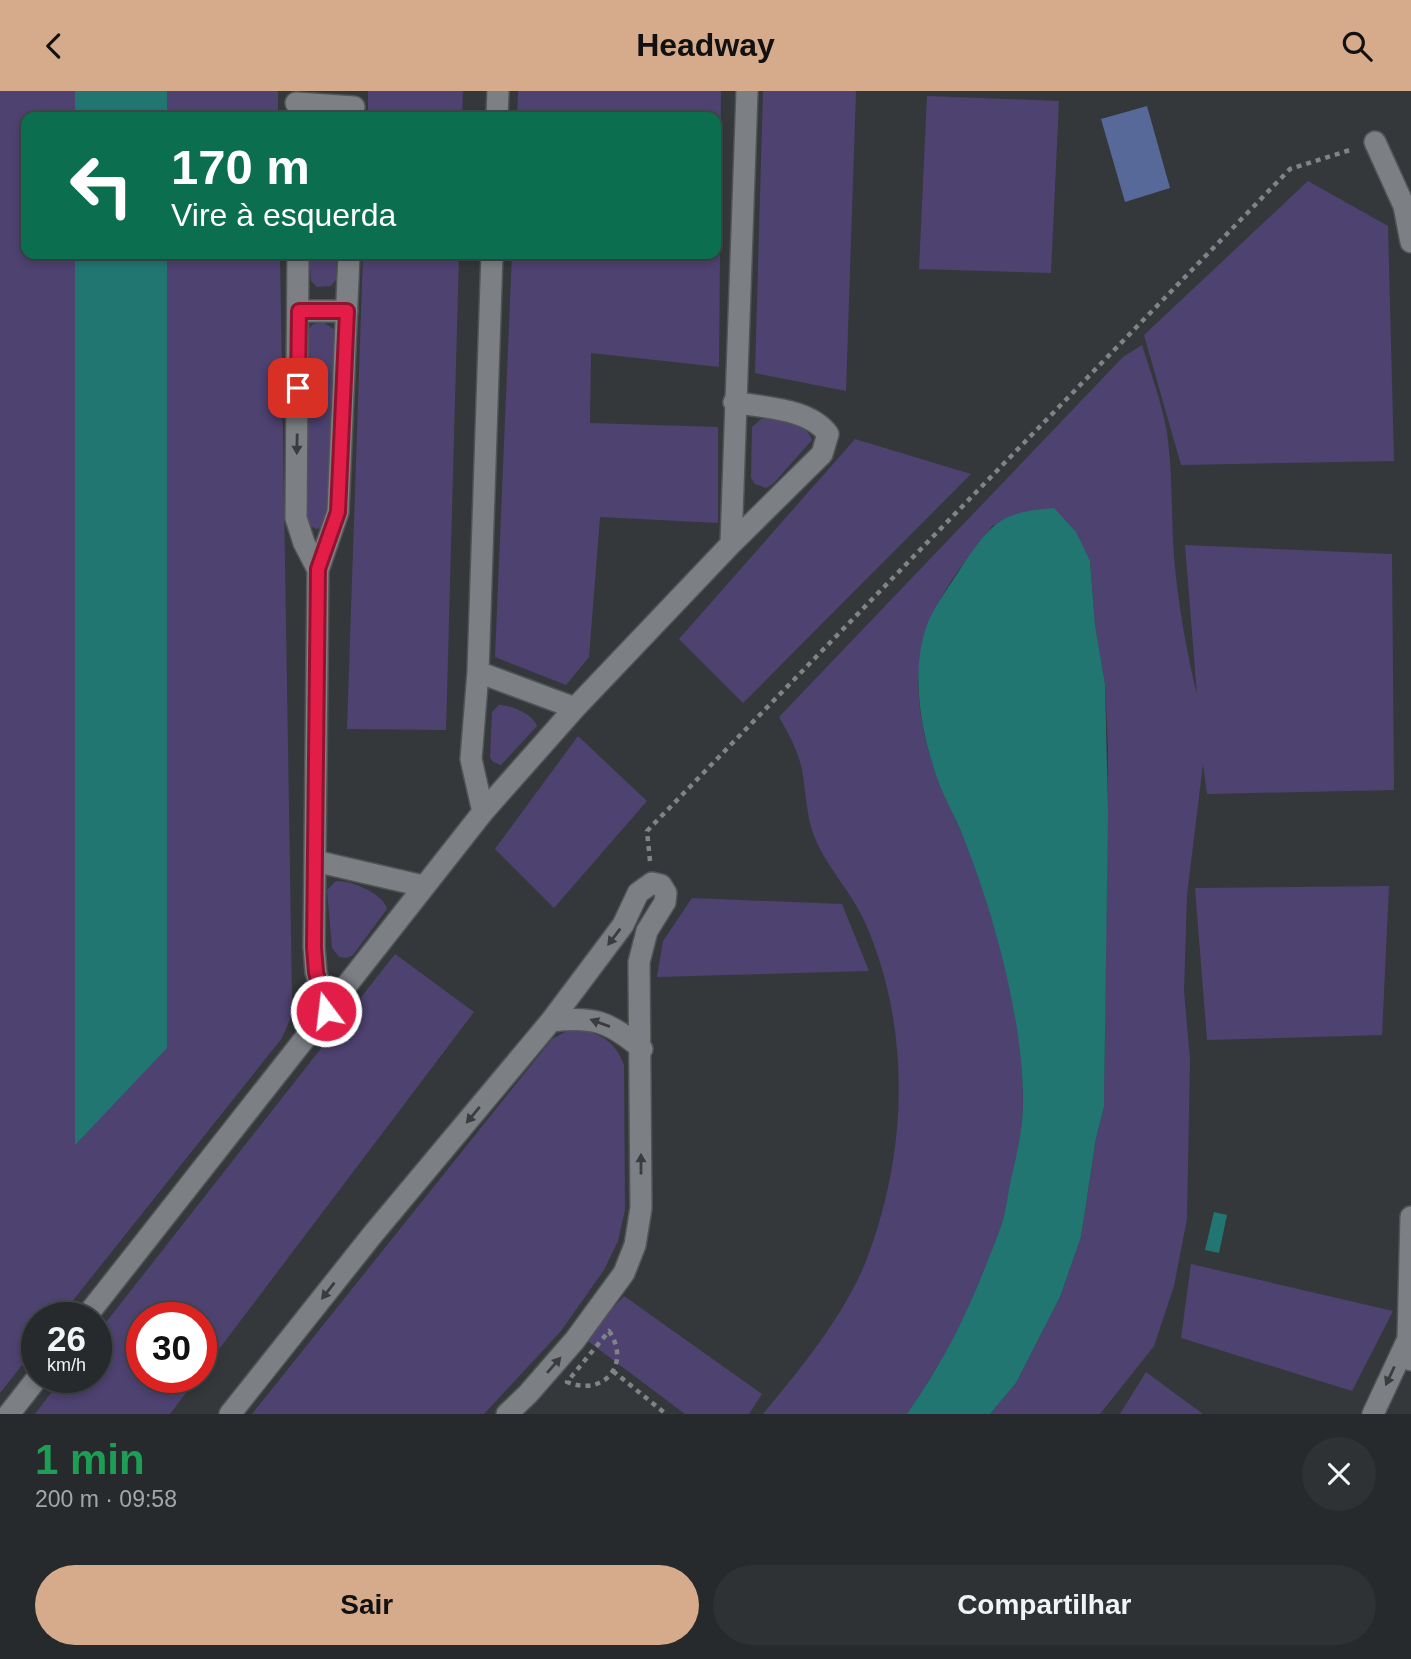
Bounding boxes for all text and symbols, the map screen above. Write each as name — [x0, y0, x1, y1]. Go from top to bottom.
icon: back — [35, 27, 73, 65]
text: Headway — [636, 27, 775, 63]
icon: search — [1338, 27, 1376, 65]
icon: left — [56, 140, 147, 231]
text: 170 m — [171, 140, 310, 194]
text: Vire à esquerda — [171, 197, 396, 233]
pin — [268, 358, 328, 418]
icon: arrive — [279, 369, 317, 407]
one-way arrow — [291, 434, 303, 456]
one-way arrow — [607, 928, 621, 946]
position arrow — [289, 974, 363, 1048]
one-way arrow — [589, 1017, 610, 1028]
one-way arrow — [465, 1106, 480, 1124]
one-way arrow — [635, 1152, 647, 1174]
one-way arrow — [321, 1281, 336, 1299]
speed limit sign: 30 — [126, 1302, 217, 1393]
text: 26 — [47, 1319, 86, 1358]
text: km/h — [47, 1355, 86, 1375]
one-way arrow — [546, 1356, 561, 1373]
one-way arrow — [1384, 1366, 1396, 1386]
text: 1 min — [35, 1436, 145, 1483]
button: close — [1302, 1437, 1376, 1511]
text: 200 m · 09:58 — [35, 1486, 177, 1512]
button: Sair — [35, 1565, 699, 1645]
button: Compartilhar — [713, 1565, 1376, 1645]

